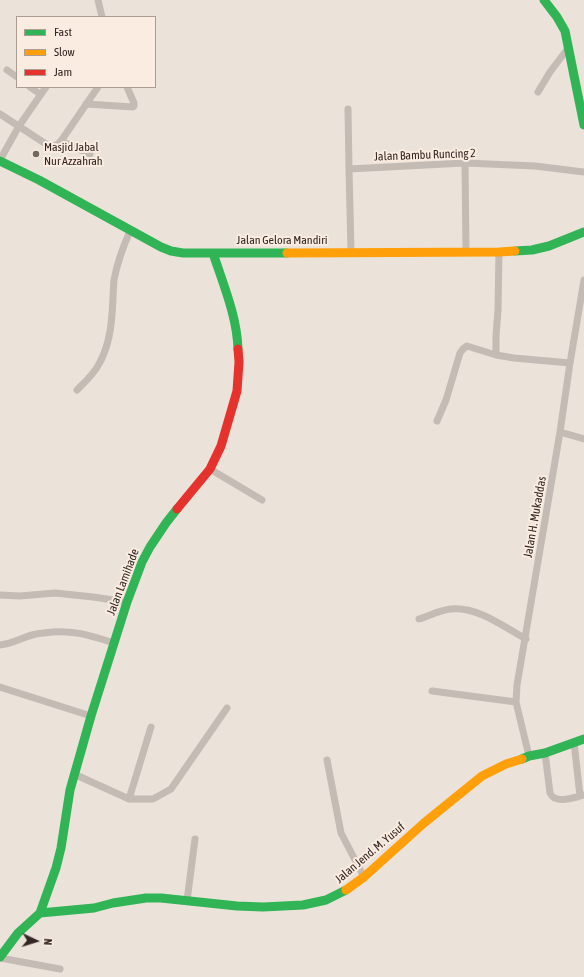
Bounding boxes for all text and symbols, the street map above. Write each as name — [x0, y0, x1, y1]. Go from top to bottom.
legend — [16, 16, 156, 88]
text: Fast — [54, 25, 72, 39]
text: Slow — [54, 45, 75, 59]
text: Jam — [54, 65, 72, 79]
place label: Masjid Jabal Nur Azzahrah — [44, 140, 103, 168]
street label: Jalan Bambu Runcing 2 — [374, 146, 476, 164]
marker: Masjid Jabal Nur Azzahrah — [31, 149, 41, 159]
street label: Jalan Gelora Mandiri — [237, 233, 327, 247]
street label: Jalan H. Mukaddas — [521, 475, 549, 559]
street label: Jalan Lamihade — [104, 547, 142, 617]
street label: Jalan Jend. M. Yusuf — [332, 820, 408, 886]
north arrow — [16, 921, 56, 961]
text: N — [42, 938, 54, 945]

